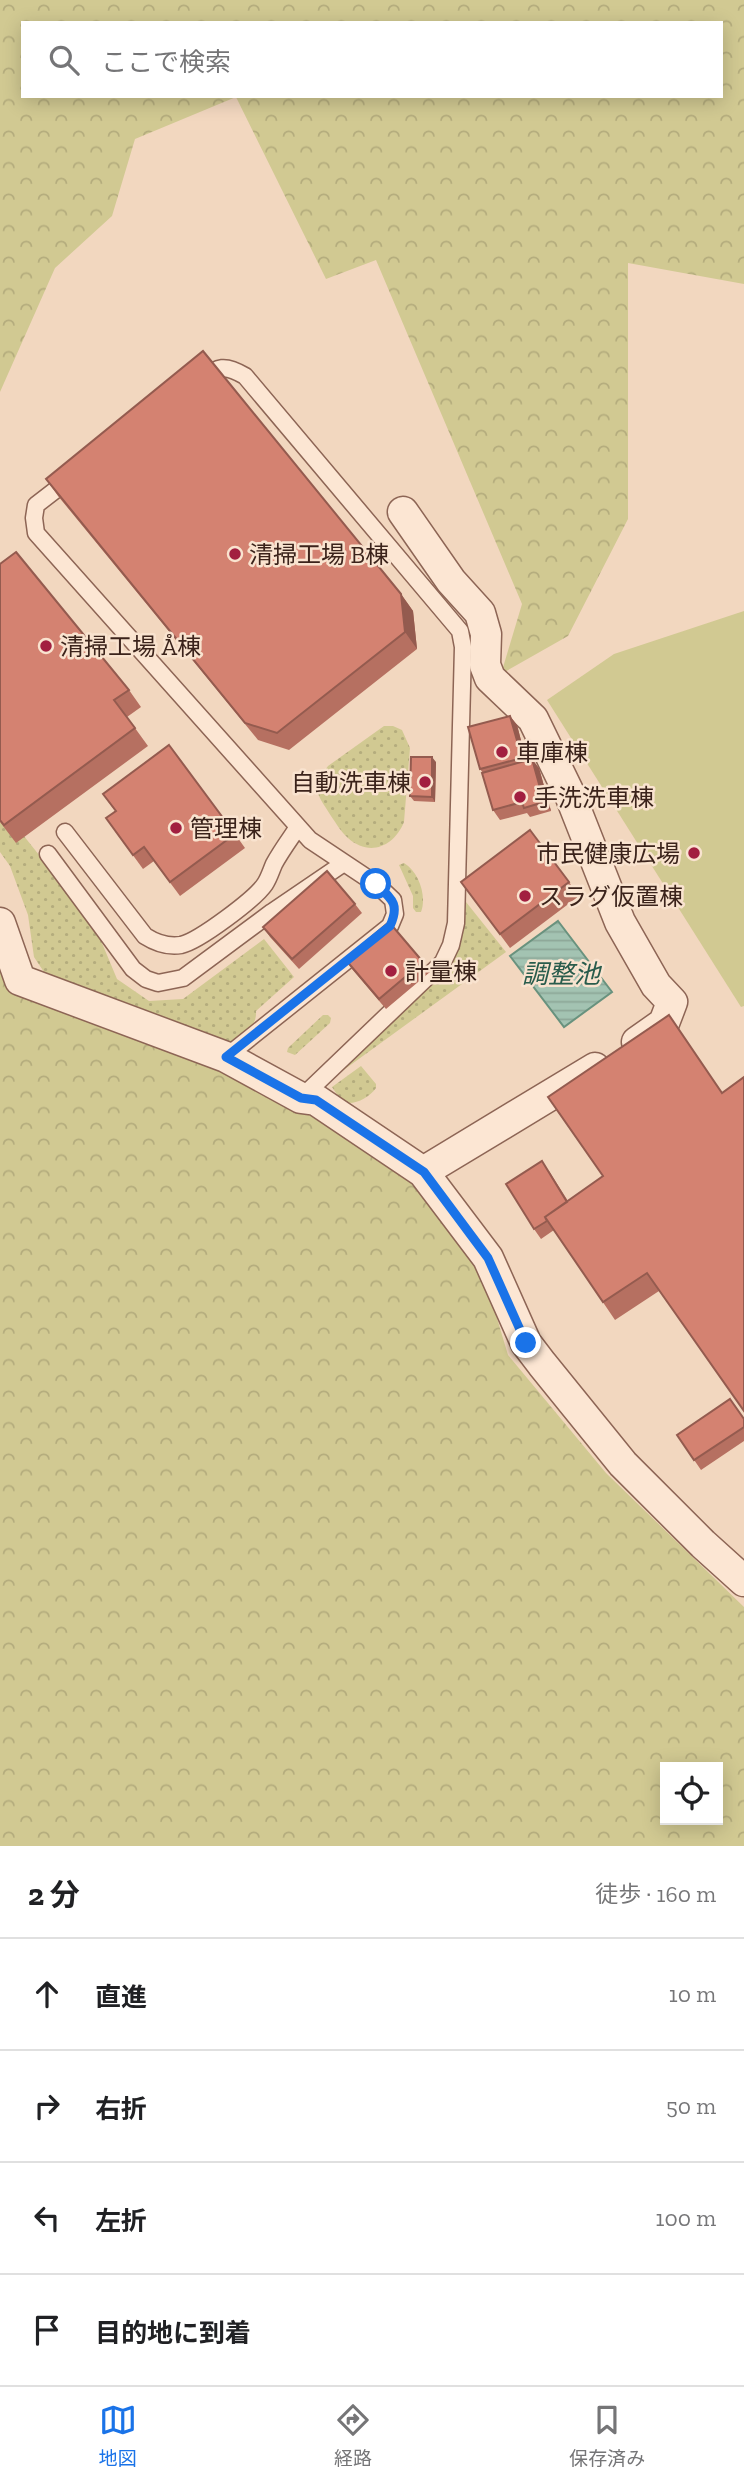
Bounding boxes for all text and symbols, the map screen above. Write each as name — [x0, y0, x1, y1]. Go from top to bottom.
search box — [21, 21, 723, 98]
icon: search — [45, 41, 83, 79]
text: ここで検索 — [101, 46, 231, 78]
place label: 清掃工場 B棟 — [249, 540, 389, 569]
marker: 清掃工場 B棟 — [227, 546, 243, 562]
place label: 清掃工場 Å棟 — [60, 632, 201, 661]
marker: 清掃工場 Å棟 — [38, 638, 54, 654]
place label: 車庫棟 — [516, 738, 588, 767]
marker: 車庫棟 — [494, 744, 510, 760]
place label: 自動洗車棟 — [291, 768, 411, 797]
marker: 自動洗車棟 — [417, 774, 433, 790]
place label: 手洗洗車棟 — [534, 783, 654, 812]
marker: 手洗洗車棟 — [512, 789, 528, 805]
place label: 管理棟 — [190, 814, 262, 843]
marker: 管理棟 — [168, 820, 184, 836]
place label: 市民健康広場 — [536, 839, 680, 868]
marker: 市民健康広場 — [686, 845, 702, 861]
route start — [360, 868, 391, 899]
place label: スラグ仮置棟 — [539, 882, 683, 911]
marker: スラグ仮置棟 — [517, 888, 533, 904]
place label: 計量棟 — [405, 957, 477, 986]
water label: 調整池 — [522, 958, 603, 990]
marker: 計量棟 — [383, 963, 399, 979]
route end — [510, 1327, 541, 1358]
map controls — [660, 1762, 723, 1825]
button: locate — [660, 1762, 723, 1825]
text: 2 分 — [28, 1877, 80, 1913]
text: 徒歩 · 160 m — [595, 1880, 716, 1908]
icon: ahead — [28, 1975, 66, 2013]
text: 10 m — [669, 1980, 716, 2008]
text: 直進 — [95, 1981, 147, 2013]
icon: right — [28, 2087, 66, 2125]
text: 50 m — [666, 2092, 716, 2120]
text: 右折 — [95, 2093, 147, 2125]
icon: left — [28, 2199, 66, 2237]
text: 100 m — [656, 2204, 716, 2232]
text: 左折 — [95, 2205, 147, 2237]
icon: arrive — [28, 2311, 66, 2349]
text: 目的地に到着 — [95, 2317, 251, 2349]
tab: 地図 — [99, 2401, 137, 2470]
tab: 経路 — [334, 2401, 372, 2470]
tab: 保存済み — [569, 2401, 645, 2470]

